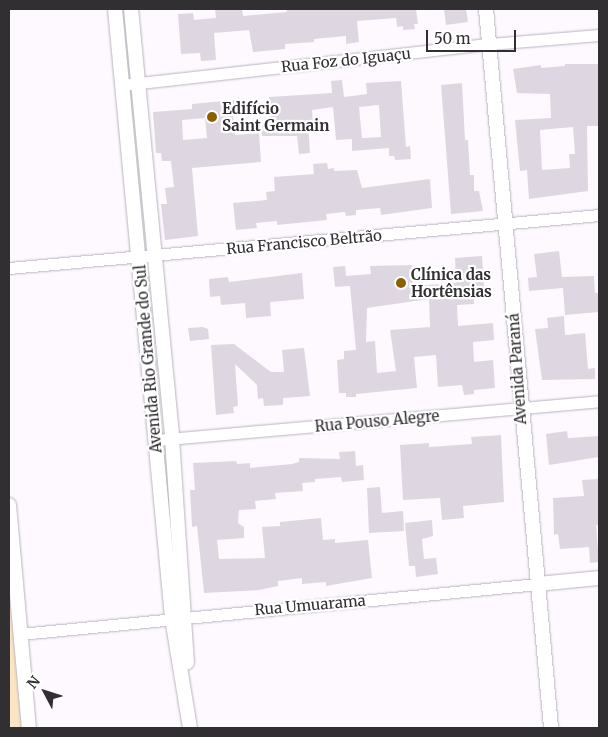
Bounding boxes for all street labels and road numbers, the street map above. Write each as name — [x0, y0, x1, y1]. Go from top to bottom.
street label: Rua Foz do Iguaçu — [280, 44, 412, 76]
street label: Rua Francisco Beltrão — [225, 226, 383, 258]
street label: Avenida Rio Grande do Sul — [131, 264, 165, 454]
street label: Avenida Paraná — [504, 313, 530, 425]
street label: Rua Pouso Alegre — [314, 407, 440, 435]
street label: Rua Umuarama — [254, 591, 366, 619]

